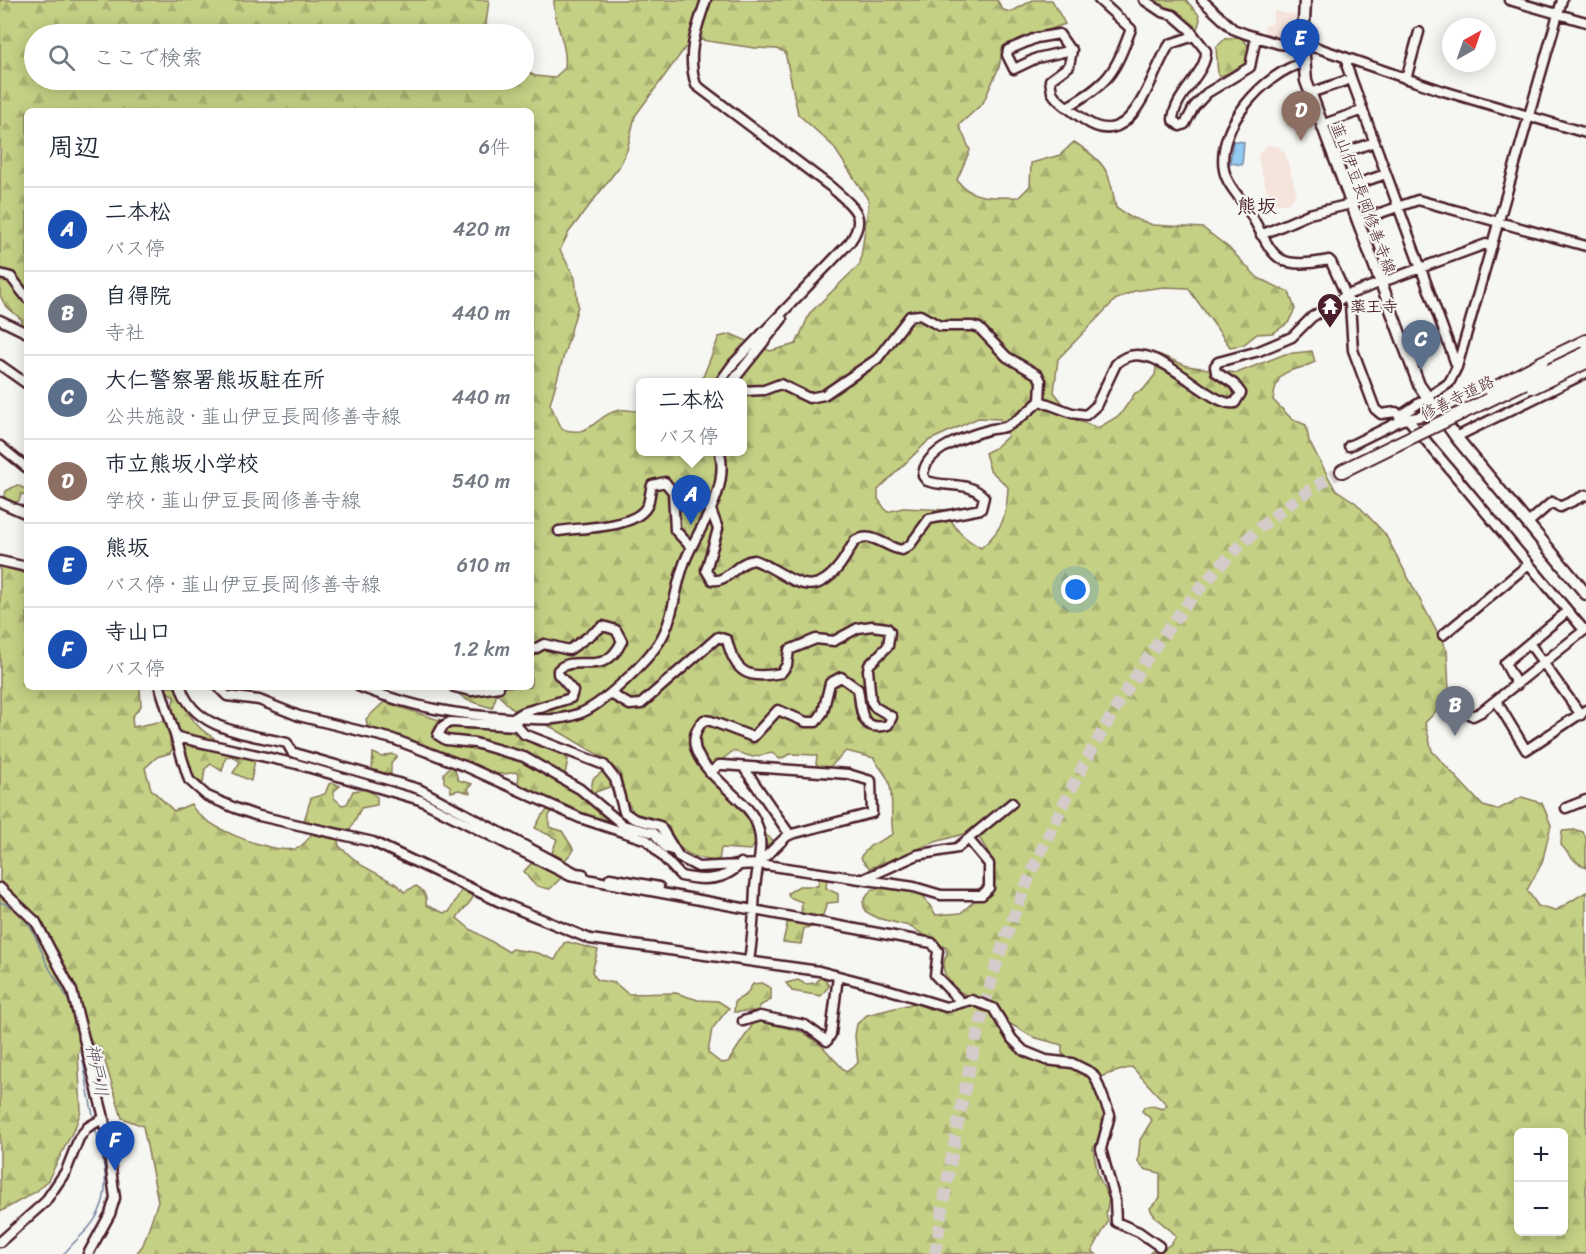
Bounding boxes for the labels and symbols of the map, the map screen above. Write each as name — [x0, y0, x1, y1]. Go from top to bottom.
north arrow — [1442, 18, 1496, 72]
pin: E — [1280, 20, 1320, 69]
pin: D — [1282, 92, 1320, 141]
street label: 韮山伊豆長岡修善寺線 — [1323, 118, 1405, 278]
district label: 熊坂 — [1237, 189, 1277, 224]
temple icon: 薬王寺 — [1315, 291, 1345, 329]
place label: 薬王寺 — [1350, 292, 1398, 321]
pin: C — [1402, 320, 1440, 370]
street label: 修善寺道路 — [1415, 367, 1500, 428]
pin: A — [672, 476, 710, 525]
your location — [1061, 575, 1090, 604]
pin: B — [1436, 686, 1474, 736]
water label: 神戸川 — [76, 1040, 118, 1100]
pin: F — [96, 1122, 134, 1171]

